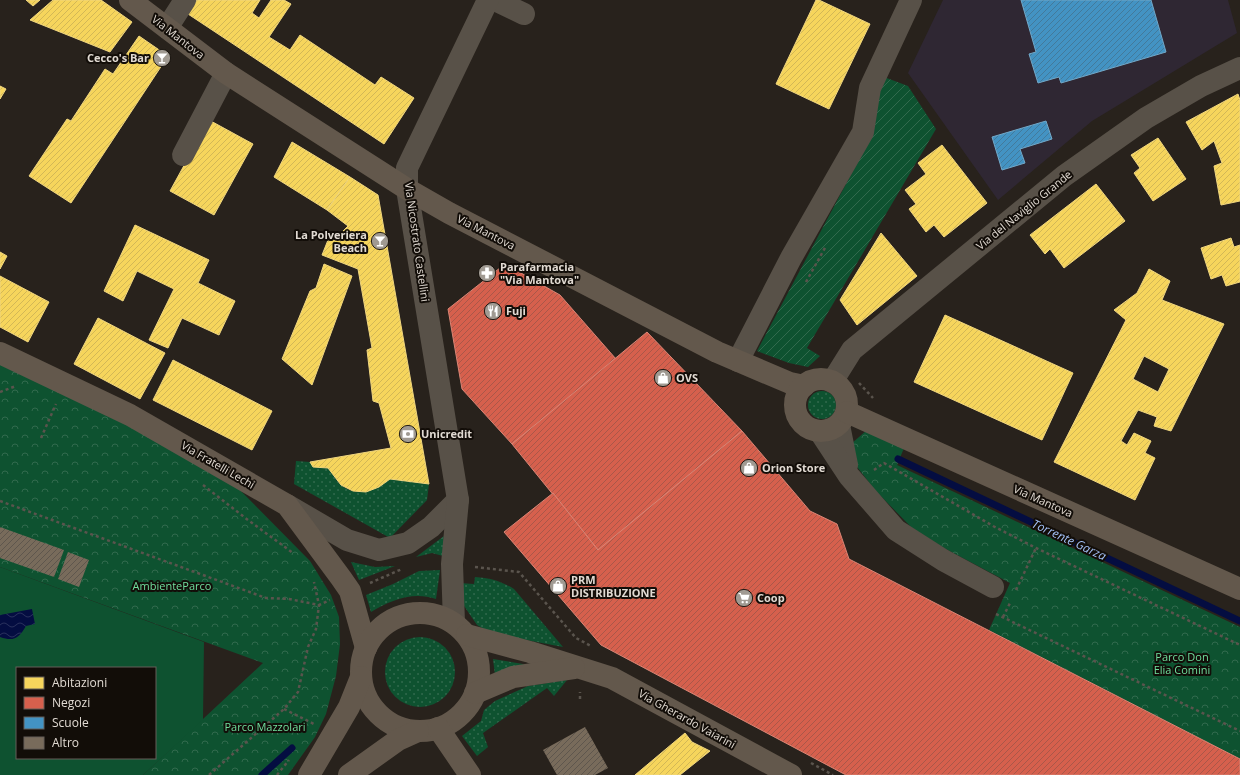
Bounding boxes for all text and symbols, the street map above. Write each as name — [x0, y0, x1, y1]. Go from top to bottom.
street label: Via Mantova — [149, 11, 208, 62]
bar icon: Cecco's Bar — [152, 48, 172, 68]
place label: Cecco's Bar — [87, 50, 149, 65]
street label: Via del Naviglio Grande — [973, 166, 1075, 253]
street label: Via Nicostrato Castellini — [402, 181, 433, 303]
street label: Via Mantova — [455, 211, 518, 253]
place label: La Polveriera Beach — [295, 227, 367, 255]
bar icon: La Polveriera Beach — [370, 231, 390, 251]
place label: Parafarmacia "Via Mantova" — [500, 259, 579, 287]
pharmacy icon: Parafarmacia "Via Mantova" — [477, 263, 497, 283]
restaurant icon: Fuji — [483, 301, 503, 321]
place label: Fuji — [506, 303, 526, 318]
shop icon: OVS — [653, 368, 673, 388]
place label: OVS — [676, 370, 698, 385]
bank icon: Unicredit — [398, 424, 418, 444]
place label: Unicredit — [421, 426, 472, 441]
street label: Via Fratelli Lechi — [179, 437, 258, 492]
shop icon: Orion Store — [739, 458, 759, 478]
place label: Orion Store — [762, 460, 826, 475]
street label: Via Mantova — [1011, 481, 1075, 520]
water label: Torrente Garza — [1029, 515, 1109, 564]
place label: PRM DISTRIBUZIONE — [571, 572, 656, 600]
shop icon: PRM DISTRIBUZIONE — [548, 576, 568, 596]
park label: AmbienteParco — [133, 578, 212, 593]
supermarket icon: Coop — [734, 588, 754, 608]
place label: Coop — [757, 590, 785, 605]
park label: Parco Don Elia Comini — [1154, 649, 1210, 677]
legend — [16, 667, 156, 759]
text: Abitazioni — [52, 674, 107, 691]
street label: Via Gherardo Vaiarini — [636, 686, 738, 752]
text: Negozi — [52, 694, 90, 711]
text: Scuole — [52, 714, 89, 731]
park label: Parco Mazzolari — [224, 719, 306, 734]
text: Altro — [52, 734, 79, 751]

